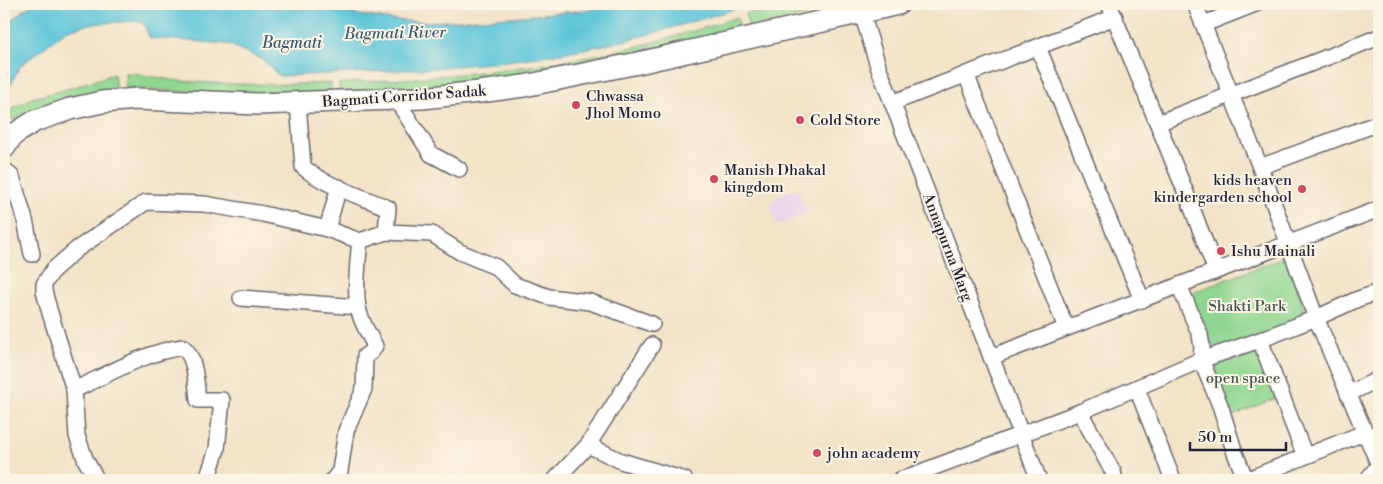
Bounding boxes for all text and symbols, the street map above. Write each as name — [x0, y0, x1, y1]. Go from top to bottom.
water label: Bagmati River — [343, 22, 447, 44]
water label: Bagmati — [261, 33, 322, 53]
street label: Bagmati Corridor Sadak — [321, 81, 488, 112]
place label: Chwassa Jhol Momo — [585, 87, 661, 123]
marker: Chwassa Jhol Momo — [570, 99, 582, 111]
place label: Cold Store — [810, 111, 881, 130]
marker: Cold Store — [794, 114, 806, 126]
place label: Manish Dhakal kingdom — [724, 161, 826, 197]
place label: kids heaven kindergarden school — [1154, 171, 1293, 207]
marker: Manish Dhakal kingdom — [708, 173, 720, 185]
marker: kids heaven kindergarden school — [1296, 183, 1308, 195]
street label: Annapurna Marg — [918, 189, 977, 304]
place label: Ishu Mainali — [1231, 242, 1316, 261]
marker: Ishu Mainali — [1215, 245, 1227, 257]
park label: Shakti Park — [1208, 297, 1287, 316]
park label: open space — [1206, 369, 1280, 388]
scale bar — [1190, 419, 1287, 451]
text: 50 m — [1198, 428, 1232, 447]
place label: john academy — [826, 444, 921, 463]
marker: john academy — [811, 447, 823, 459]

